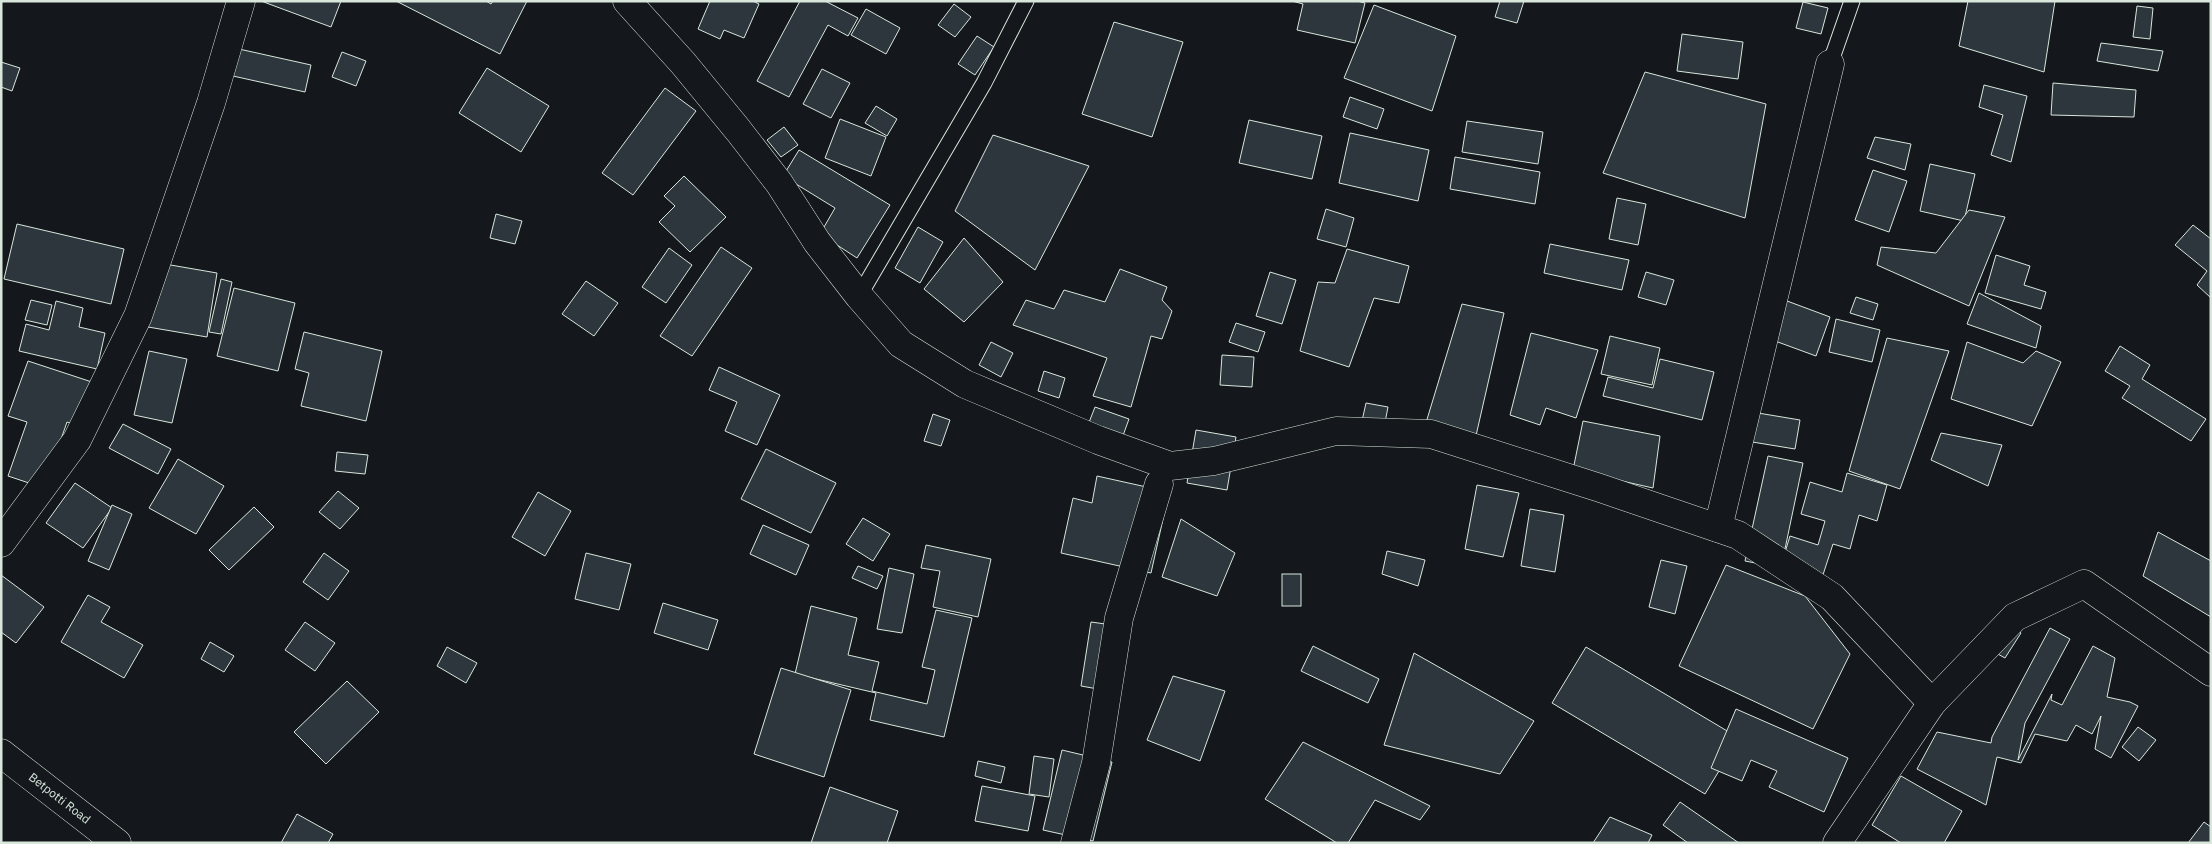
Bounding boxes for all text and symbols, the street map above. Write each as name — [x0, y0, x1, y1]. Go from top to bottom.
street label: Betpotti Road — [26, 769, 94, 827]

